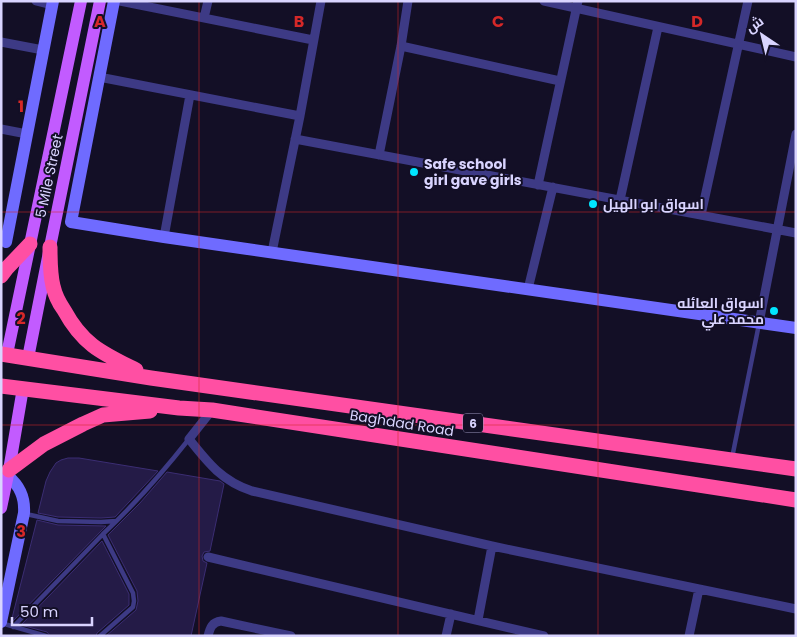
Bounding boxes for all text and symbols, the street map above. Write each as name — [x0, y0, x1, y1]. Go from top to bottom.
text: A — [94, 10, 106, 33]
text: B — [294, 10, 304, 33]
text: C — [492, 10, 504, 33]
text: D — [691, 10, 703, 33]
north arrow — [737, 10, 787, 60]
text: ش — [741, 11, 768, 38]
text: 1 — [18, 95, 24, 118]
street label: 5 Mile Street — [30, 132, 68, 220]
place label: Safe school girl gave girls — [424, 154, 522, 190]
marker: Safe school girl gave girls — [408, 166, 420, 178]
place label: اسواق ابو الهيل — [603, 194, 704, 214]
marker: اسواق ابو الهيل — [587, 198, 599, 210]
place label: اسواق العائله محمد علي — [677, 293, 764, 331]
marker: اسواق العائله محمد علي — [768, 305, 780, 317]
text: 2 — [16, 307, 26, 330]
street label: Baghdad Road — [349, 405, 455, 441]
road number: 6 — [463, 413, 483, 432]
text: 3 — [16, 520, 26, 543]
scale bar — [12, 594, 92, 626]
text: 50 m — [20, 601, 58, 622]

